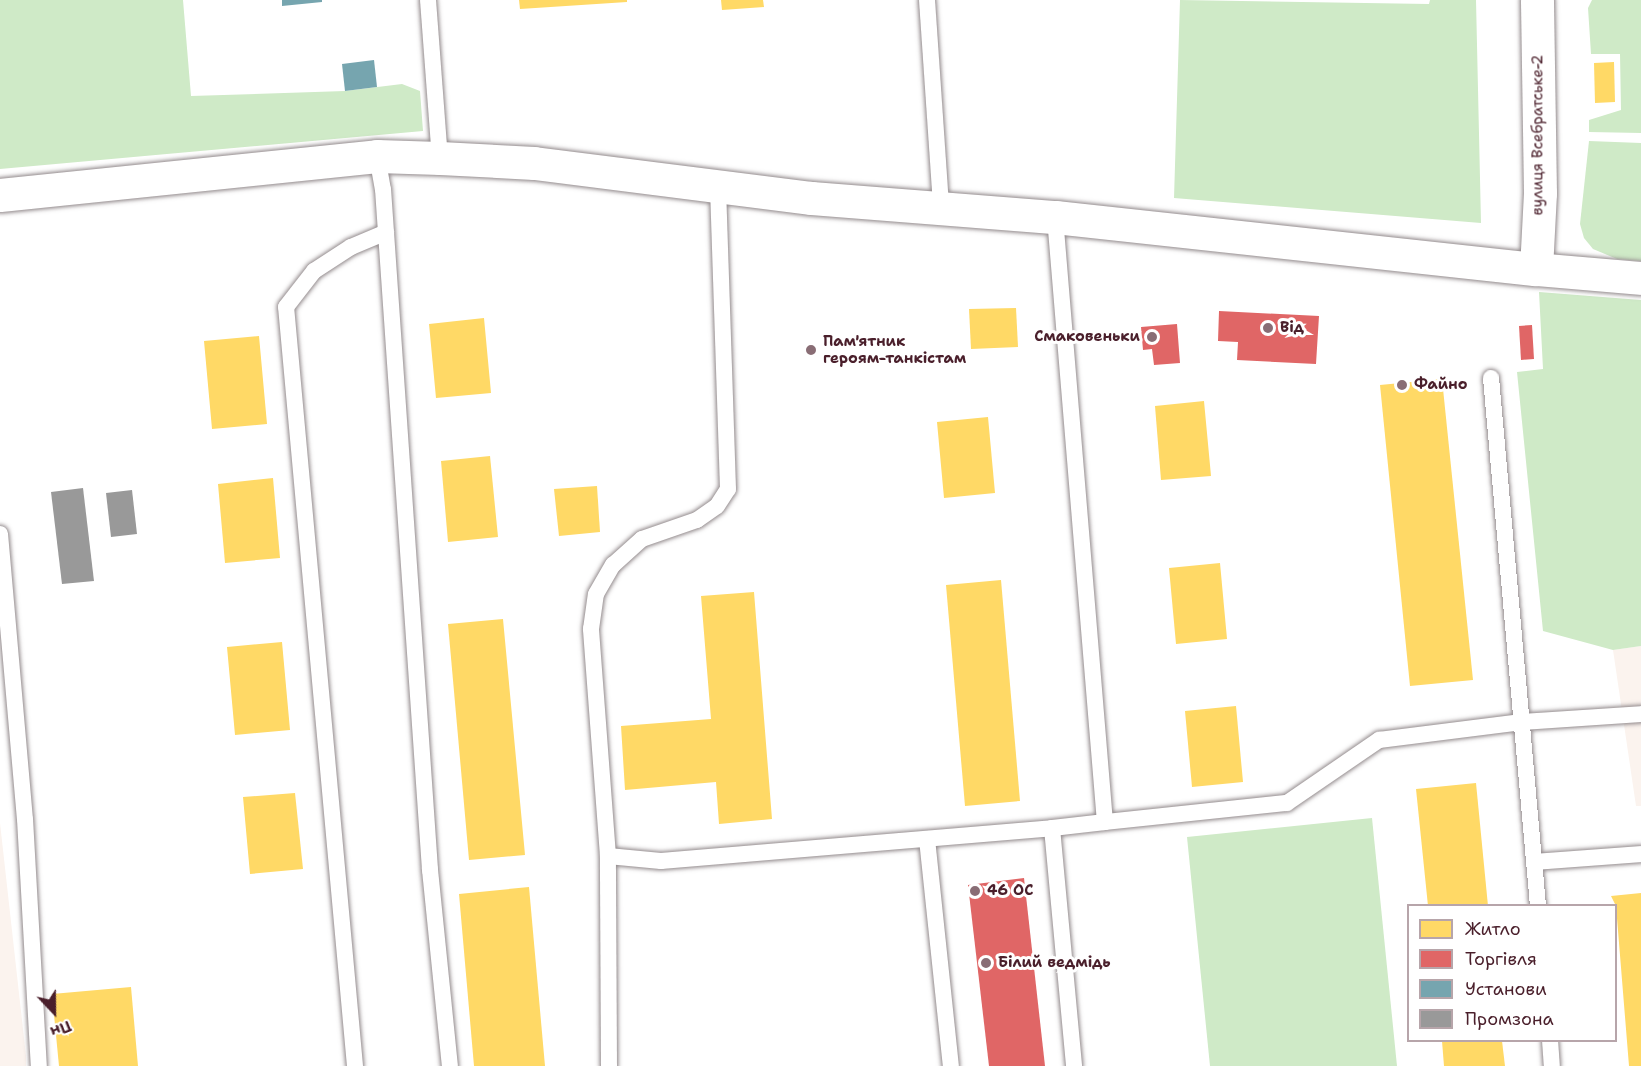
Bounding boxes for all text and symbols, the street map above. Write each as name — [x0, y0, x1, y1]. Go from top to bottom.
street label: вулиця Всебратське-2 — [1529, 55, 1547, 215]
place label: Від — [1280, 319, 1304, 337]
marker: Від — [1261, 321, 1275, 335]
place label: Смаковеньки — [1034, 328, 1140, 346]
marker: Смаковеньки — [1145, 330, 1159, 344]
place label: Пам'ятник героям-танкістам — [823, 332, 966, 367]
marker: Пам'ятник героям-танкістам — [804, 343, 818, 357]
place label: Файно — [1414, 376, 1468, 394]
marker: Файно — [1395, 378, 1409, 392]
place label: 46 ОС — [987, 882, 1033, 900]
marker: 46 ОС — [968, 884, 982, 898]
legend — [1407, 904, 1617, 1042]
text: Житло — [1465, 917, 1521, 941]
text: Торгівля — [1465, 947, 1537, 971]
place label: Білий ведмідь — [998, 954, 1111, 972]
marker: Білий ведмідь — [979, 956, 993, 970]
text: Установи — [1465, 977, 1547, 1001]
north arrow — [24, 982, 84, 1042]
text: Промзона — [1465, 1007, 1554, 1031]
text: Пн — [47, 1015, 75, 1043]

